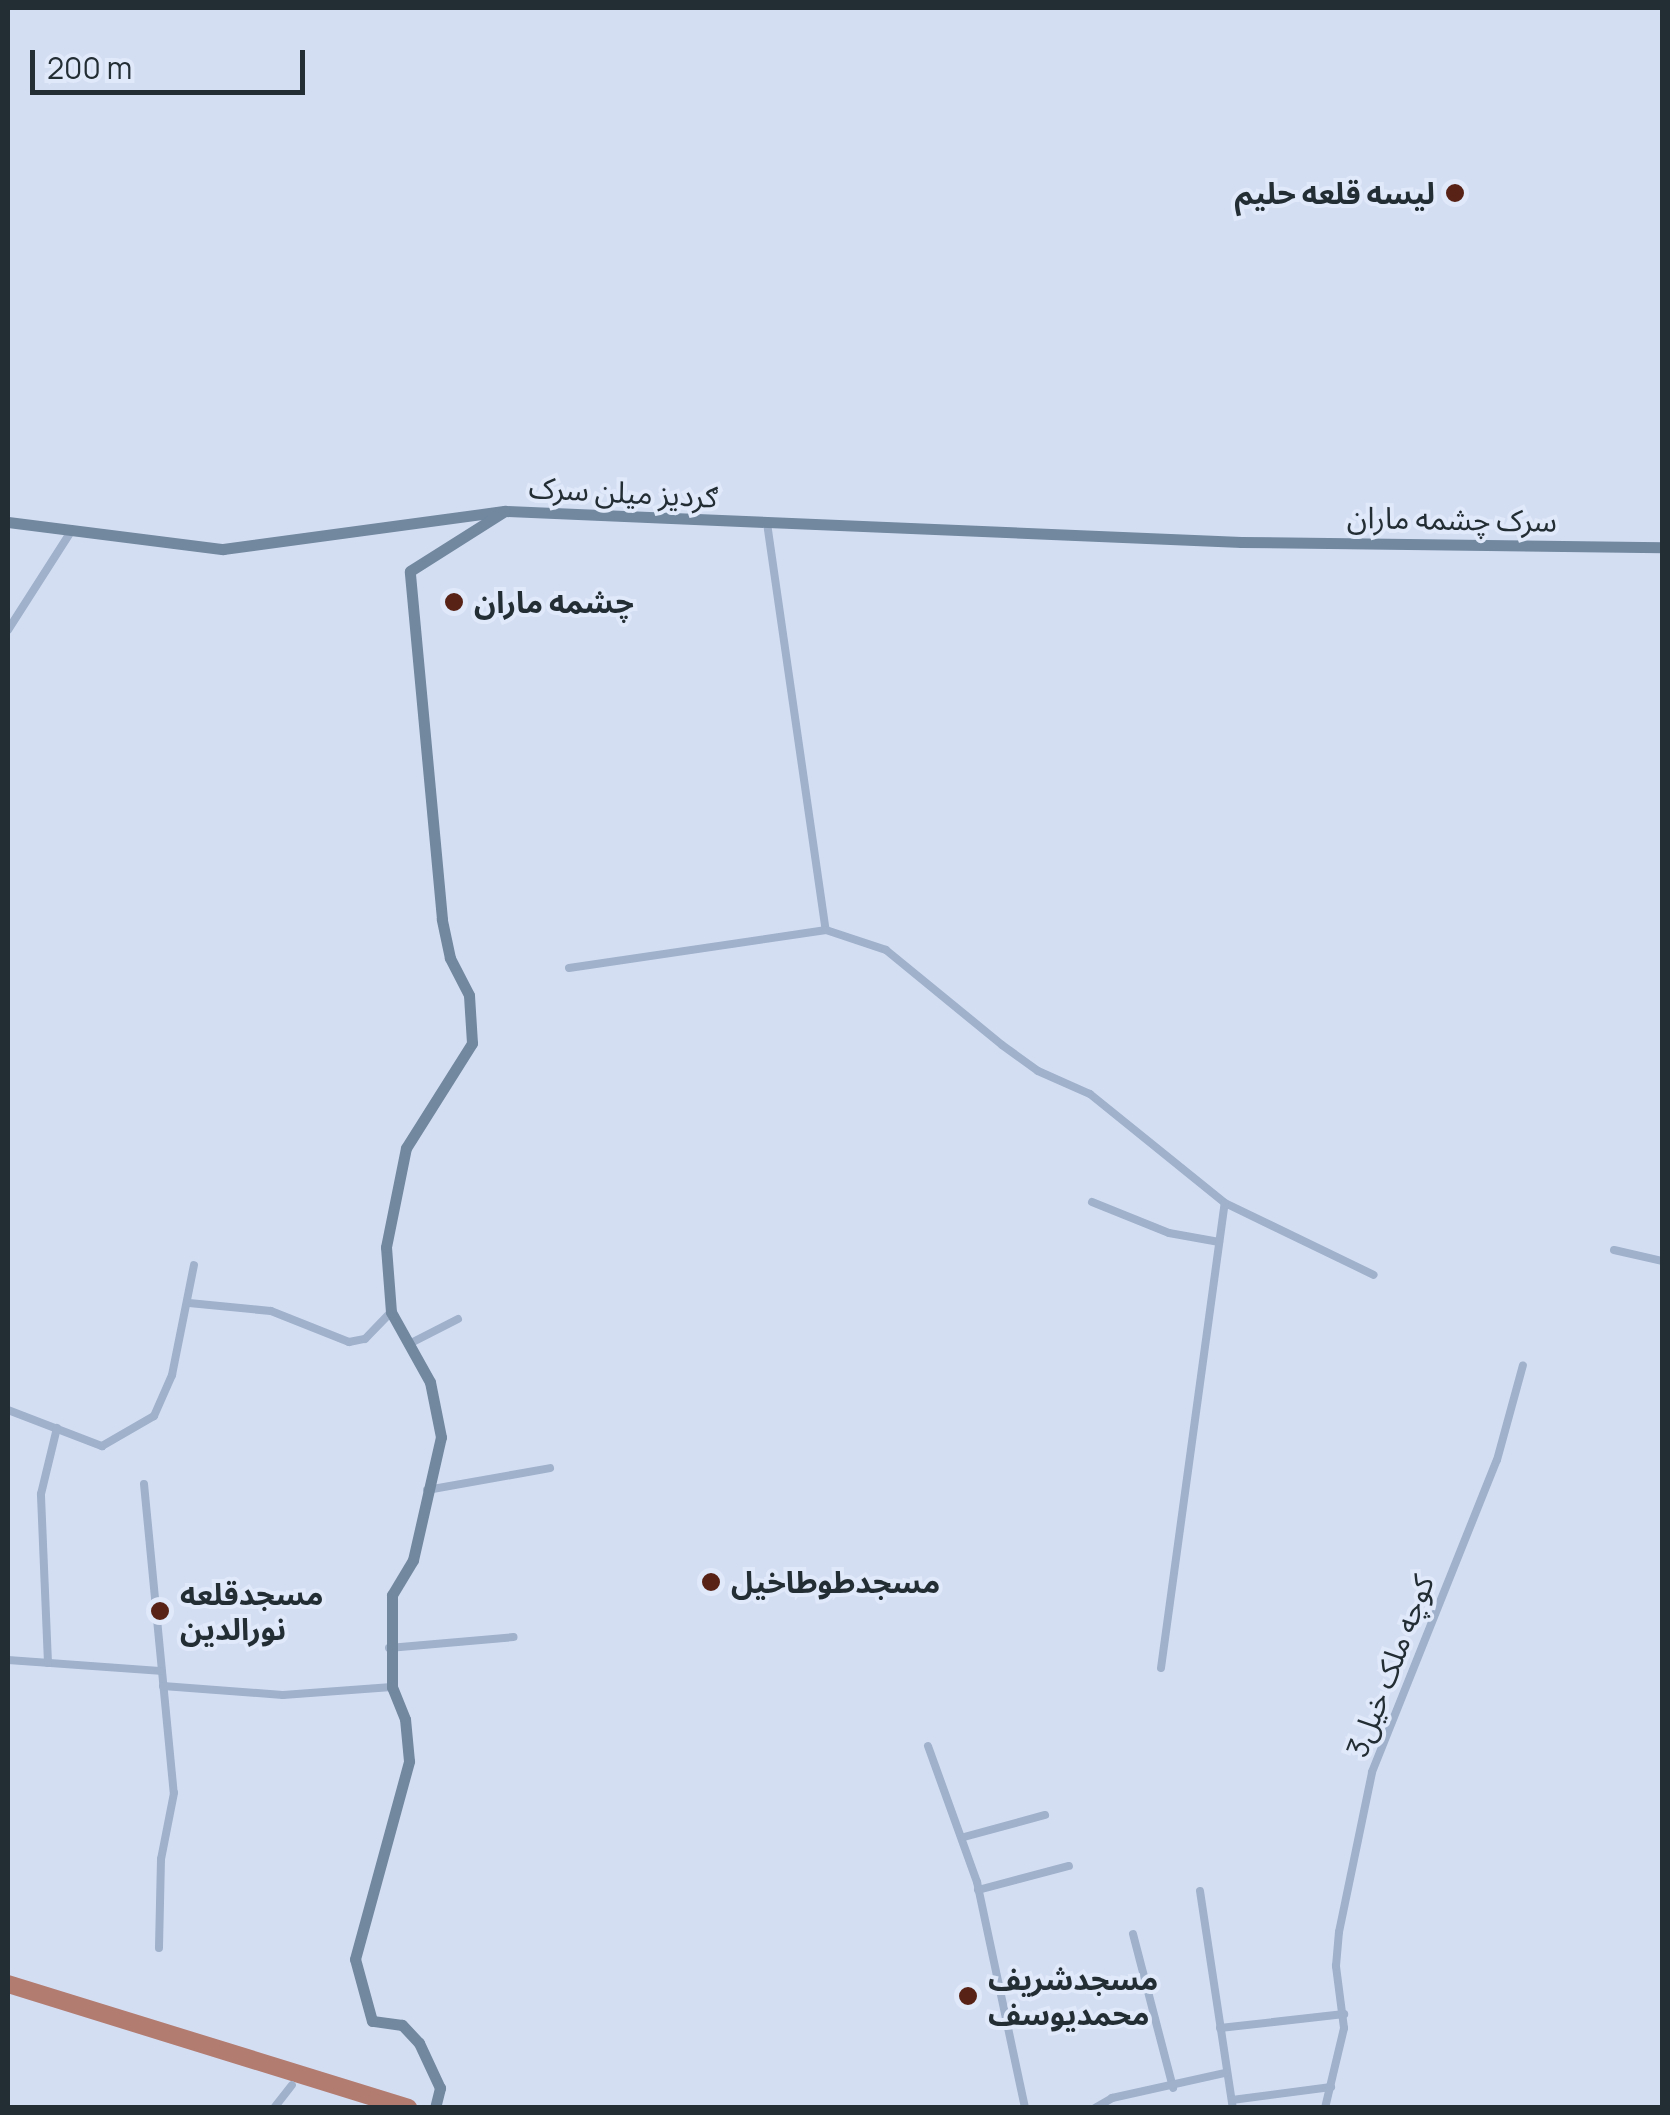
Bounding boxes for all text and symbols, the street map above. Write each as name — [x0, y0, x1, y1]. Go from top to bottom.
scale bar — [35, 30, 310, 92]
text: 200 m — [47, 47, 132, 88]
place label: لیسه قلعه حلیم — [1235, 175, 1435, 211]
marker: لیسه قلعه حلیم — [1444, 182, 1466, 204]
street label: ګردیز میلن سرک — [528, 469, 718, 515]
street label: سرک چشمه ماران — [1347, 499, 1557, 539]
place label: چشمه ماران — [474, 584, 634, 620]
marker: چشمه ماران — [443, 591, 465, 613]
place label: مسجدطوطاخیل — [731, 1564, 940, 1600]
street label: کوچه ملک خیل3 — [1339, 1570, 1441, 1762]
marker: مسجدطوطاخیل — [700, 1571, 722, 1593]
place label: مسجدقلعه نورالدین — [180, 1576, 323, 1646]
marker: مسجدقلعه نورالدین — [149, 1600, 171, 1622]
place label: مسجدشریف محمدیوسف — [988, 1961, 1158, 2032]
marker: مسجدشریف محمدیوسف — [957, 1985, 979, 2007]

